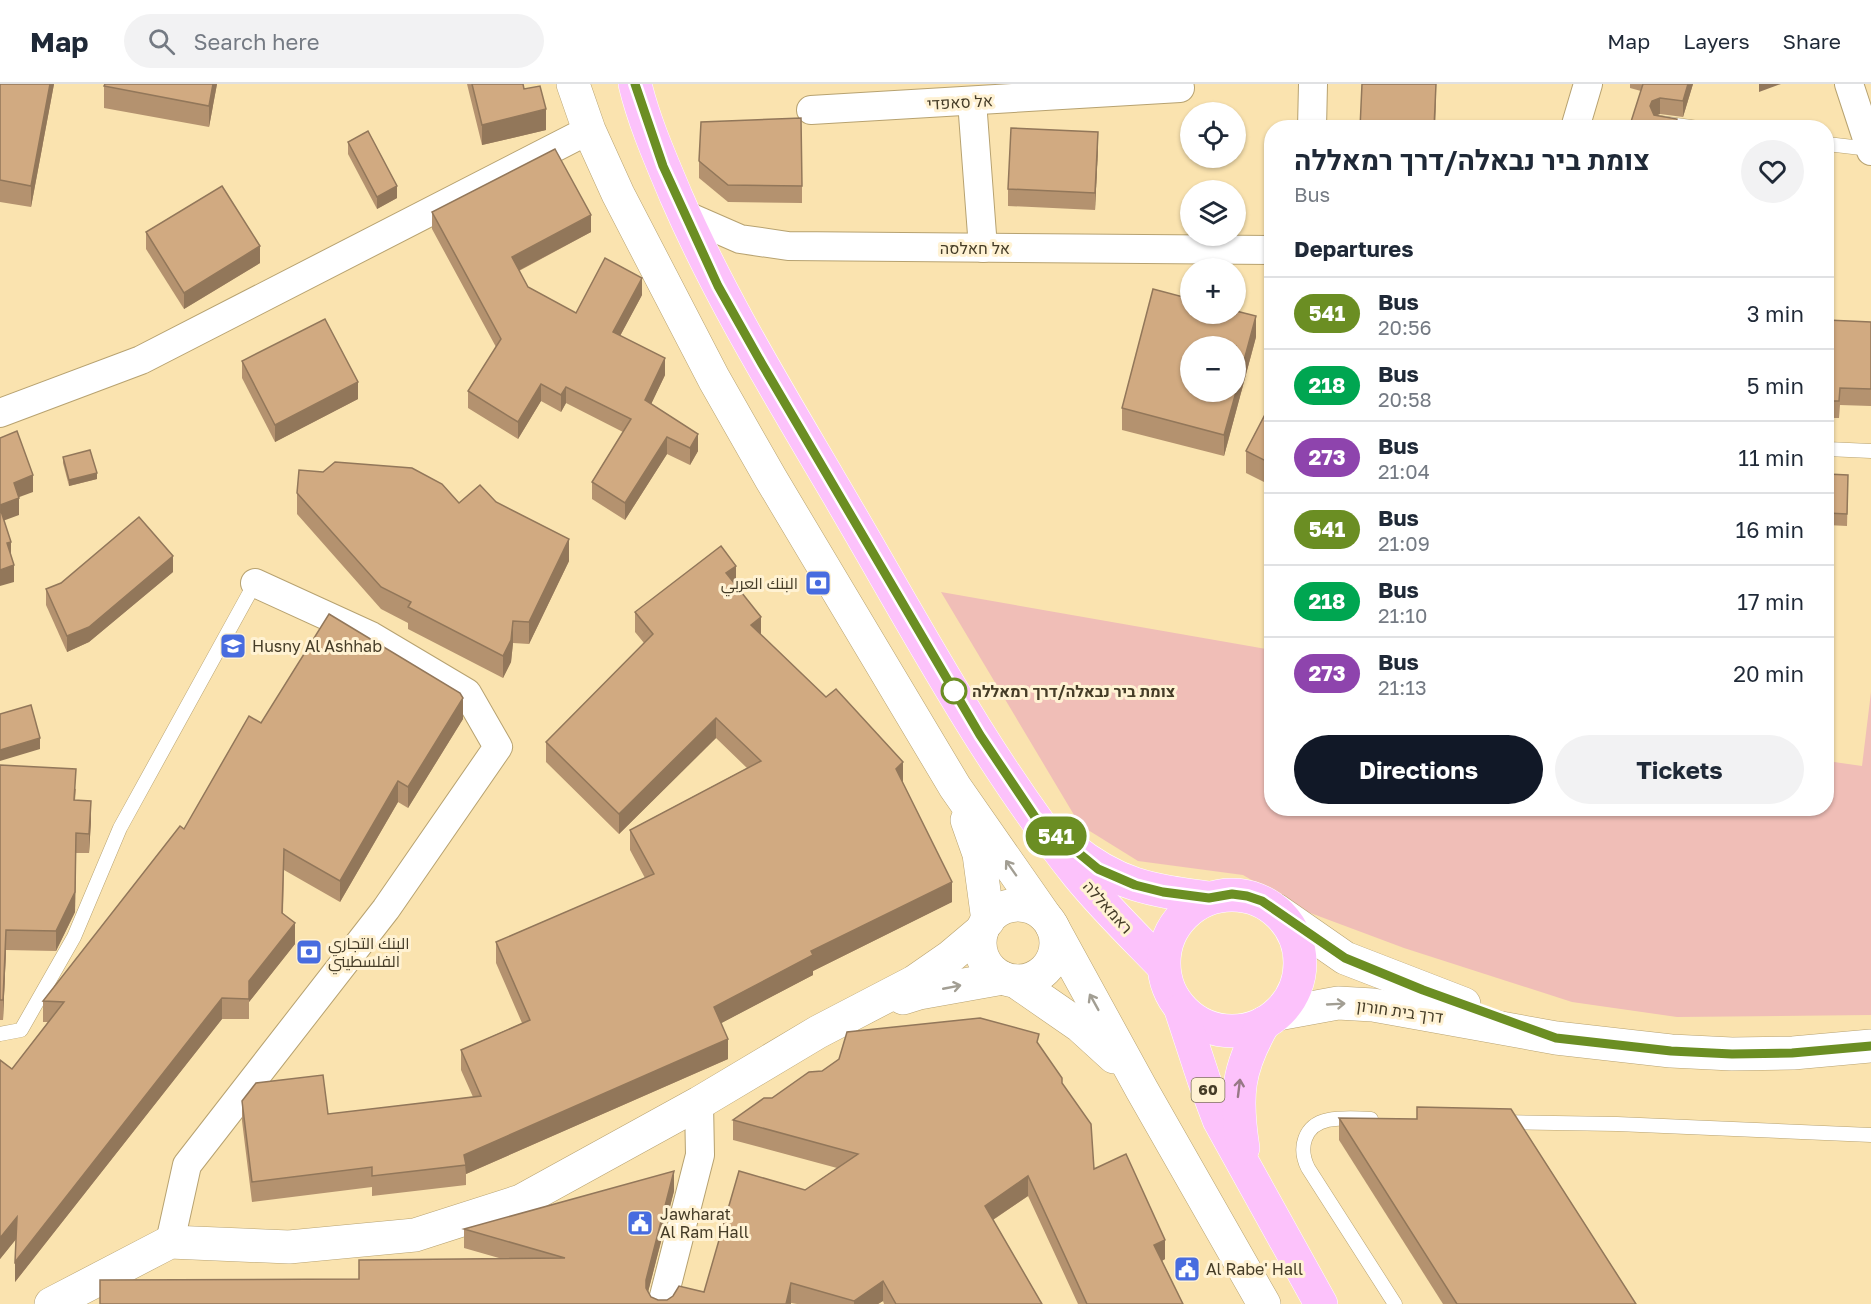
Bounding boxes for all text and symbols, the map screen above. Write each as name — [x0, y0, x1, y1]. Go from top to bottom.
search box — [124, 14, 544, 68]
text: Map — [30, 25, 88, 58]
icon: search — [145, 25, 178, 58]
text: Search here — [193, 28, 319, 55]
text: Map — [1607, 28, 1650, 54]
text: Layers — [1683, 28, 1750, 54]
text: Share — [1783, 28, 1841, 54]
street label: אל סאפדי — [926, 90, 994, 114]
map controls — [1180, 102, 1246, 402]
button: locate — [1180, 102, 1246, 168]
button: heart — [1741, 140, 1804, 203]
text: צומת ביר נבאלה/דרך רמאללה — [1294, 143, 1650, 176]
button: layers — [1180, 180, 1246, 246]
text: Bus — [1294, 182, 1330, 206]
text: Departures — [1294, 235, 1413, 262]
street label: אל חאלסה — [940, 238, 1010, 258]
button: + — [1180, 258, 1246, 324]
text: Bus — [1378, 288, 1419, 315]
text: 541 — [1309, 300, 1345, 326]
text: 3 min — [1747, 300, 1804, 327]
text: 20:56 — [1378, 315, 1432, 339]
button: − — [1180, 336, 1246, 402]
text: Bus — [1378, 360, 1419, 387]
text: 218 — [1308, 372, 1346, 398]
text: 5 min — [1747, 372, 1804, 399]
text: 20:58 — [1378, 387, 1432, 411]
text: Bus — [1378, 432, 1419, 459]
text: 273 — [1308, 444, 1346, 470]
text: 11 min — [1738, 444, 1804, 471]
text: 21:04 — [1378, 459, 1430, 483]
text: Bus — [1378, 504, 1419, 531]
text: 541 — [1309, 516, 1345, 542]
text: 16 min — [1736, 516, 1804, 543]
text: 21:09 — [1378, 531, 1430, 555]
bank icon: البنك العربي — [803, 568, 833, 598]
place label: البنك العربي — [721, 573, 798, 597]
text: Bus — [1378, 576, 1419, 603]
text: 218 — [1308, 588, 1346, 614]
text: 17 min — [1737, 588, 1804, 615]
text: 21:10 — [1378, 603, 1427, 627]
school or university icon: Husny Al Ashhab — [218, 631, 248, 661]
place label: Husny Al Ashhab — [252, 636, 382, 656]
text: Bus — [1378, 648, 1419, 675]
text: 273 — [1308, 660, 1346, 686]
text: 20 min — [1733, 660, 1804, 687]
text: 21:13 — [1378, 675, 1427, 699]
marker: צומת ביר נבאלה/דרך רמאללה — [941, 678, 967, 704]
place label: צומת ביר נבאלה/דרך רמאללה — [972, 681, 1175, 701]
button: Directions — [1294, 735, 1543, 804]
button: Tickets — [1555, 735, 1804, 804]
line badge: 541 — [1022, 816, 1090, 855]
text: 541 — [1038, 823, 1074, 849]
one-way arrow — [1005, 860, 1017, 877]
street label: ראמאללה — [1079, 876, 1137, 938]
place label: البنك التجاري الفلسطيني — [328, 933, 410, 975]
bank icon: البنك التجاري الفلسطيني — [294, 937, 324, 967]
one-way arrow — [942, 981, 962, 992]
one-way arrow — [1088, 993, 1099, 1011]
street label: דרך בית חורון — [1356, 995, 1444, 1027]
one-way arrow — [1326, 999, 1345, 1010]
road number: 60 — [1192, 1078, 1224, 1102]
one-way arrow — [1234, 1078, 1245, 1098]
place label: Jawharat Al Ram Hall — [660, 1204, 749, 1242]
public building icon: Jawharat Al Ram Hall — [625, 1208, 655, 1238]
public building icon: Al Rabe' Hall — [1172, 1254, 1202, 1284]
place label: Al Rabe' Hall — [1206, 1259, 1303, 1279]

